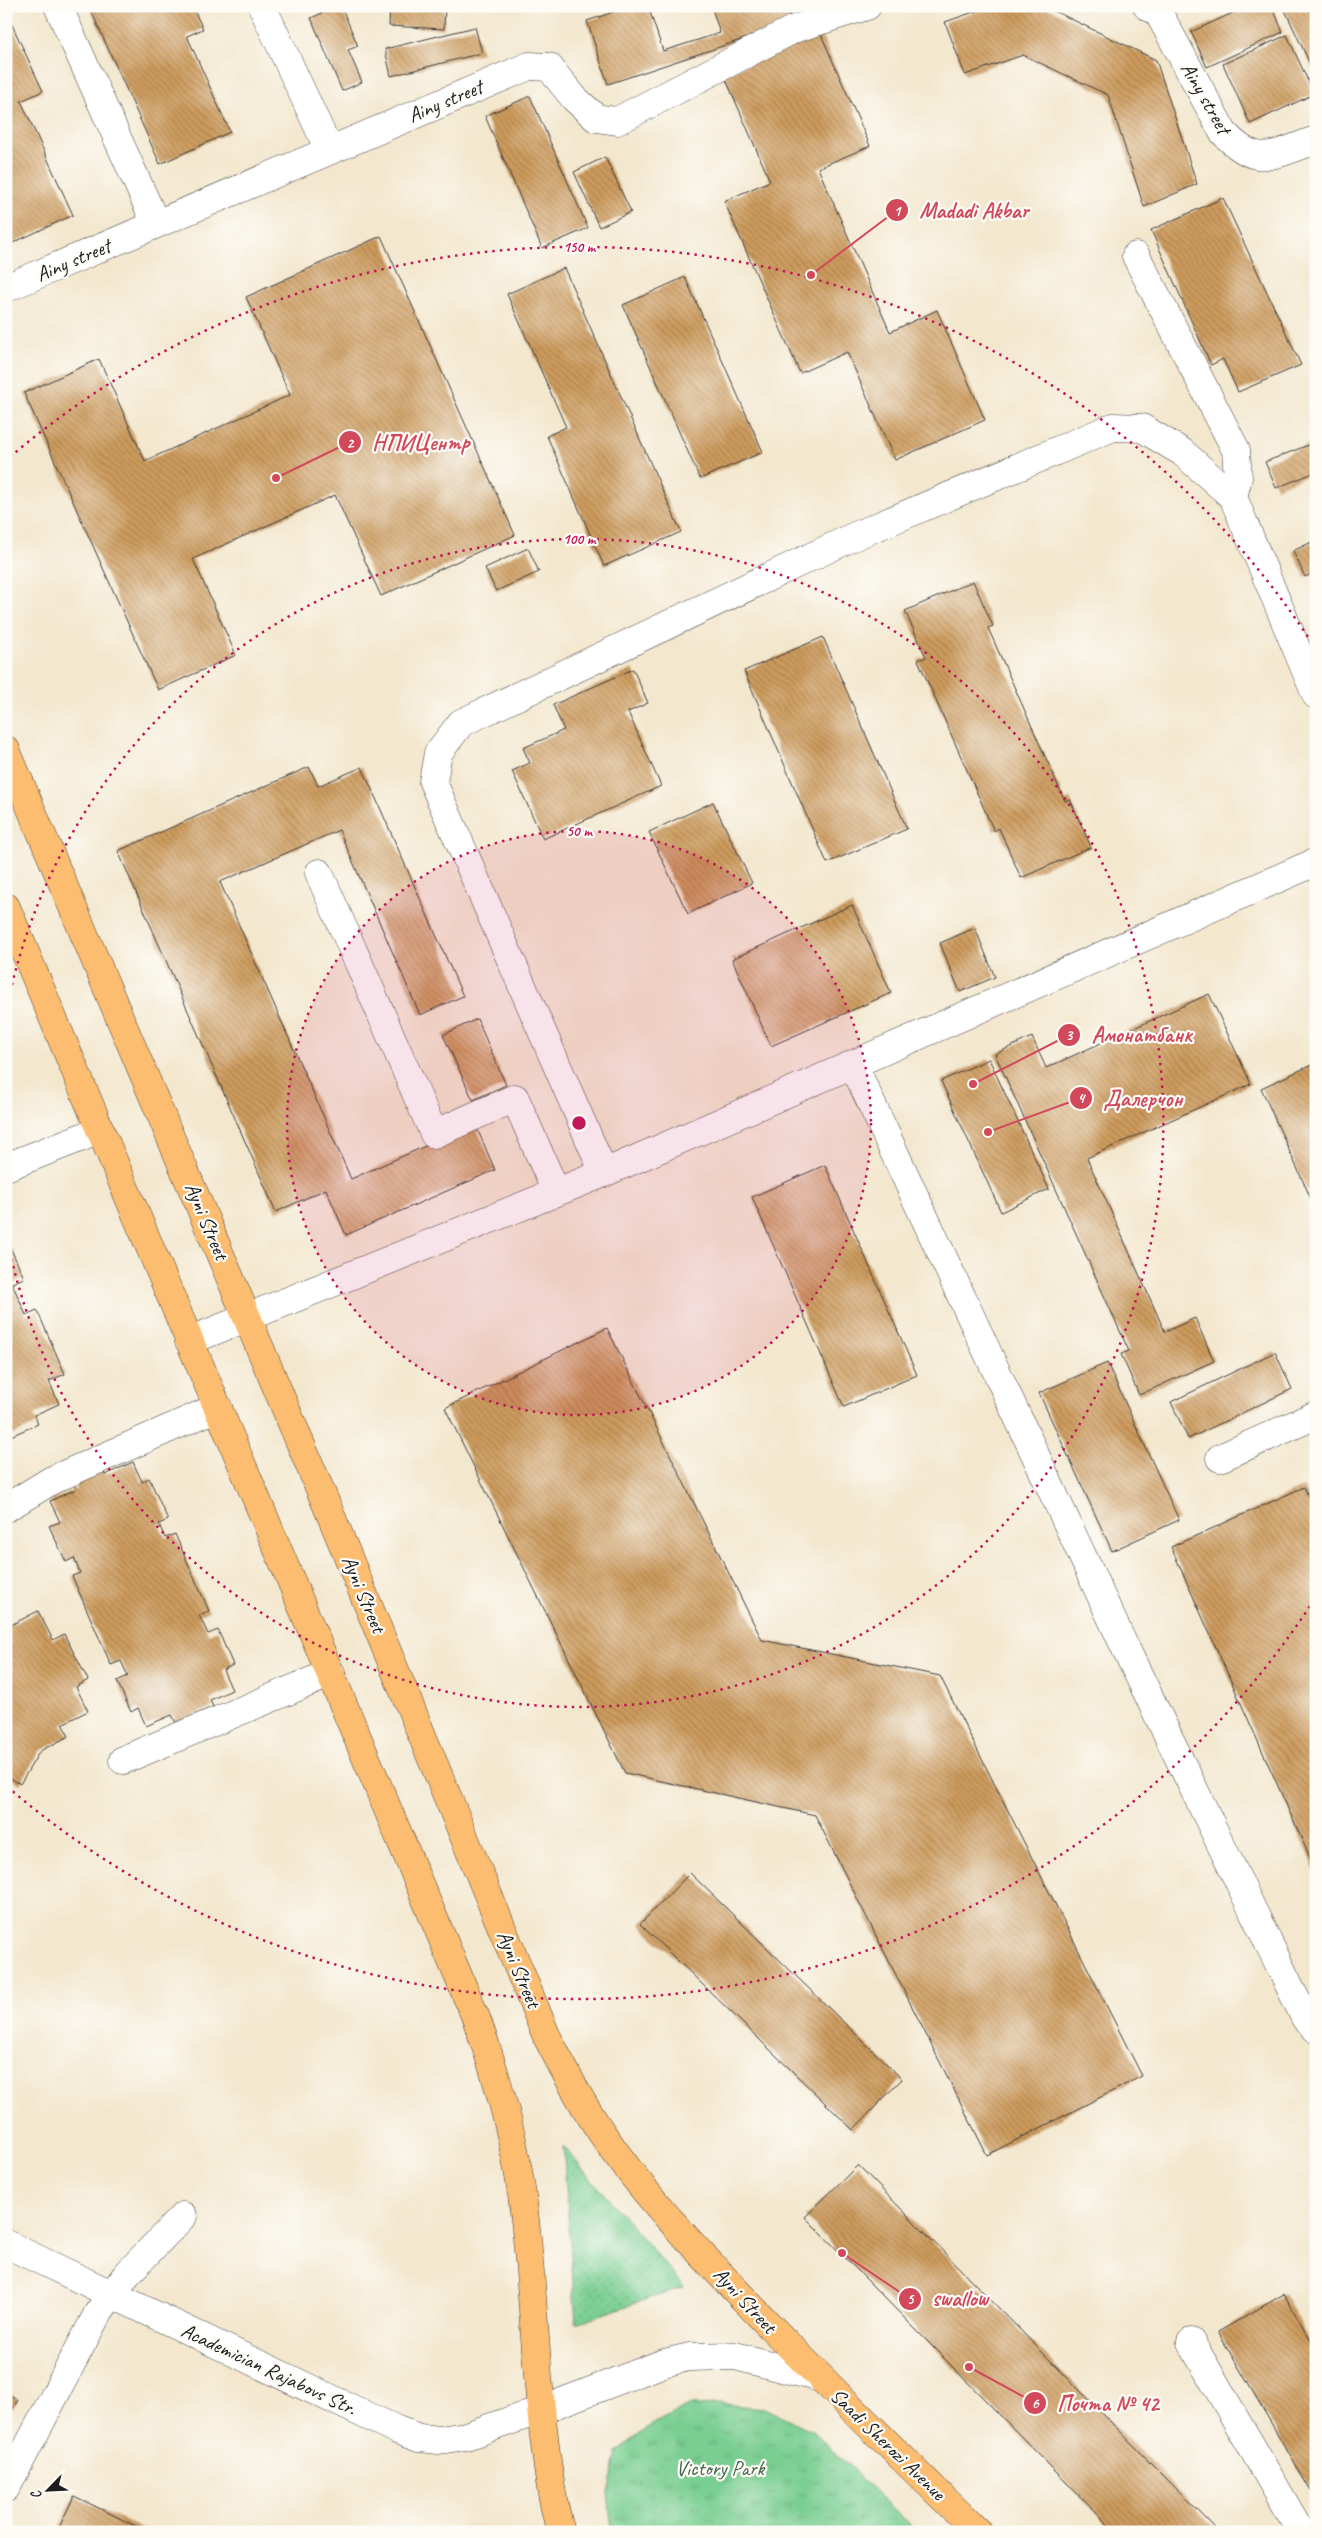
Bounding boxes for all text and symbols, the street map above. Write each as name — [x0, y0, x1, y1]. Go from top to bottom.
street label: Ainy street — [1175, 58, 1238, 141]
street label: Ainy street — [404, 73, 489, 128]
callout: Madadi Akbar — [885, 192, 1039, 229]
text: Madadi Akbar — [920, 197, 1031, 225]
text: 1 — [894, 202, 903, 221]
street label: Ainy street — [32, 232, 117, 287]
text: 150 m — [563, 238, 597, 257]
callout: НПИЦентр — [338, 424, 480, 461]
text: НПИЦентр — [372, 429, 471, 457]
text: 2 — [347, 434, 355, 453]
text: 100 m — [563, 530, 597, 549]
text: 50 m — [566, 822, 593, 841]
callout: Амонатбанк — [1056, 1016, 1202, 1053]
text: Амонатбанк — [1092, 1021, 1194, 1049]
text: 3 — [1066, 1026, 1074, 1045]
callout: Далерчон — [1069, 1080, 1193, 1117]
text: Далерчон — [1103, 1085, 1184, 1113]
text: 4 — [1078, 1089, 1087, 1108]
centre of rings — [570, 1114, 588, 1132]
street label: Ayni Street — [179, 1179, 236, 1265]
street label: Ayni Street — [336, 1552, 393, 1638]
street label: Ayni Street — [491, 1927, 548, 2013]
street label: Ayni Street — [708, 2261, 784, 2340]
callout: swallow — [897, 2280, 998, 2317]
text: swallow — [932, 2285, 991, 2313]
text: 5 — [907, 2290, 915, 2309]
street label: Academician Rajabovs Str. — [177, 2317, 362, 2421]
street label: Saadi Sherozi Avenue — [825, 2382, 952, 2506]
callout: Почта № 42 — [1022, 2385, 1169, 2422]
text: Почта № 42 — [1057, 2390, 1161, 2418]
text: 6 — [1031, 2394, 1039, 2413]
park label: Victory Park — [676, 2455, 766, 2481]
north arrow — [22, 2466, 72, 2516]
text: С — [27, 2487, 46, 2502]

